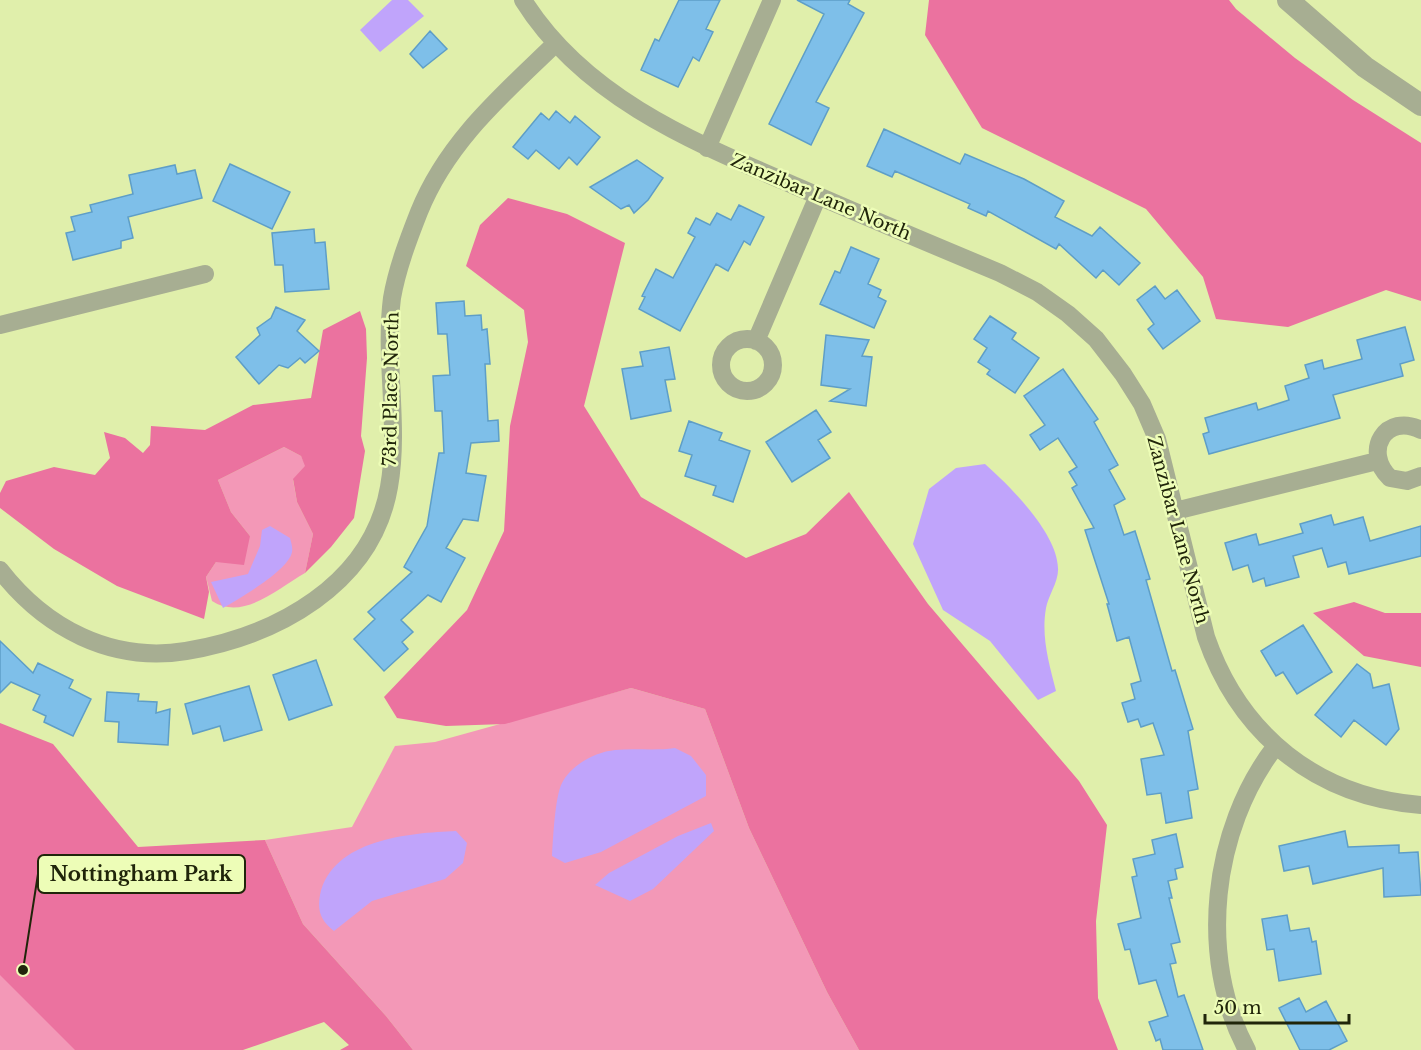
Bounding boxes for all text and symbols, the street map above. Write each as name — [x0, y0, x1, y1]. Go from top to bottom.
street label: Zanzibar Lane North — [728, 149, 914, 245]
street label: 73rd Place North — [379, 312, 403, 466]
street label: Zanzibar Lane North — [1142, 434, 1214, 626]
callout: Nottingham Park — [38, 855, 245, 893]
text: Nottingham Park — [50, 862, 233, 886]
scale bar — [1205, 987, 1349, 1025]
text: 50 m — [1214, 997, 1262, 1019]

